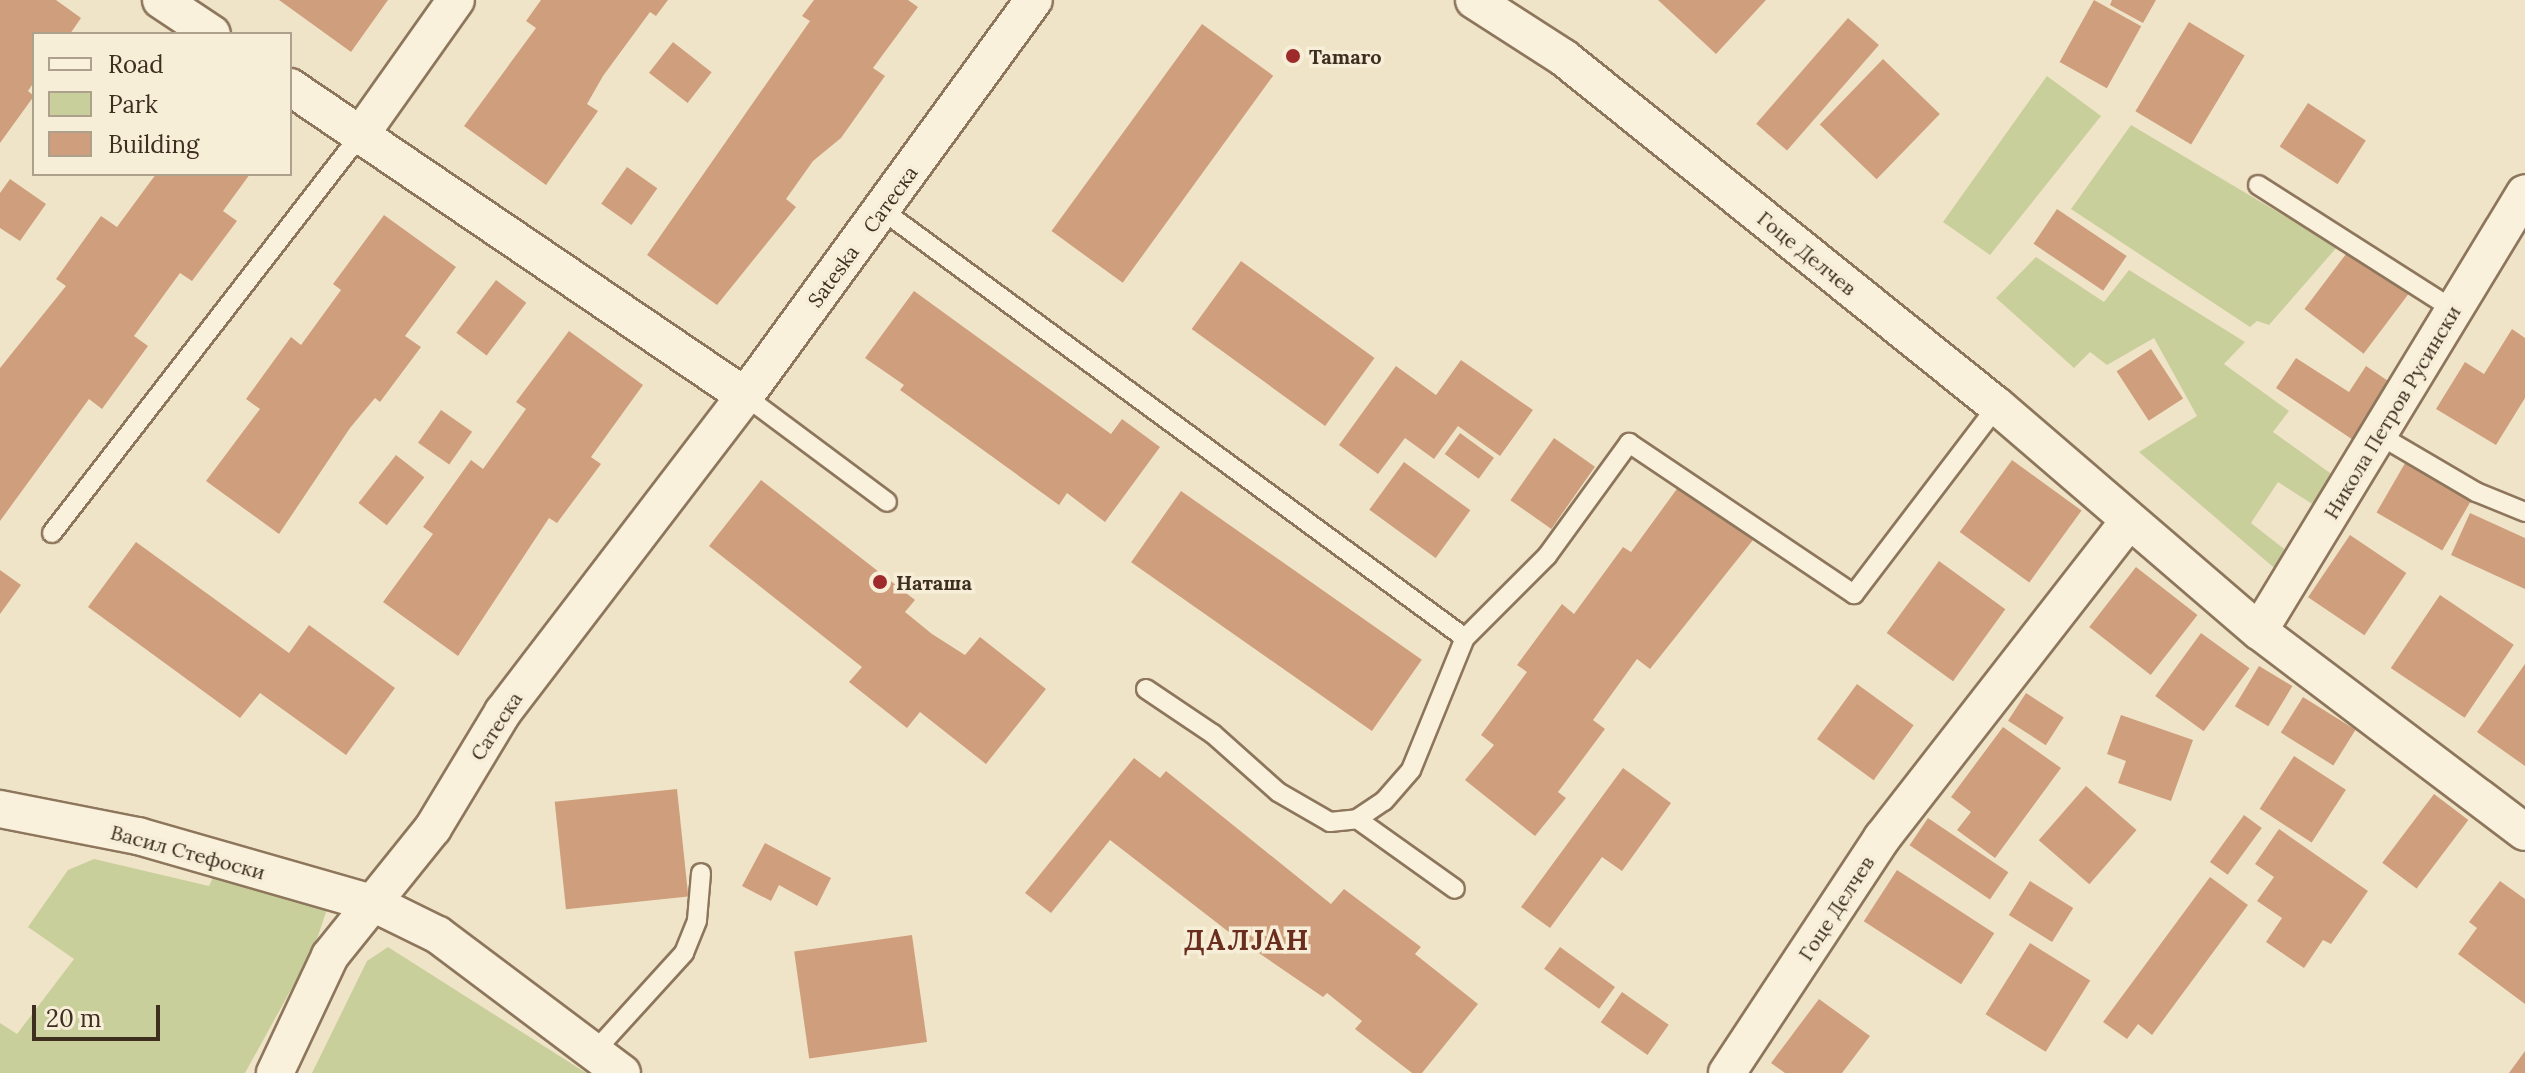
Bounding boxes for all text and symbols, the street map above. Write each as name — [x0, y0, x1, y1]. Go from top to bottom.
legend — [32, 32, 292, 176]
place label: Tamaro — [1309, 44, 1381, 68]
marker: Tamaro — [1284, 47, 1302, 65]
text: Road — [108, 49, 164, 80]
text: Park — [108, 89, 158, 120]
text: Building — [108, 129, 199, 160]
street label: Сатеска — [858, 161, 922, 237]
street label: Гоце Делчев — [1753, 206, 1861, 300]
street label: Sateska — [803, 240, 863, 312]
street label: Никола Петров Русински — [2319, 301, 2465, 523]
place label: Наташа — [896, 570, 972, 594]
marker: Наташа — [871, 573, 889, 591]
street label: Сатеска — [465, 687, 527, 765]
street label: Васил Стефоски — [108, 820, 268, 884]
street label: Гоце Делчев — [1793, 851, 1879, 965]
district label: ДАЛЈАН — [1184, 923, 1310, 957]
scale bar — [36, 989, 164, 1039]
text: 20 m — [46, 1003, 102, 1034]

